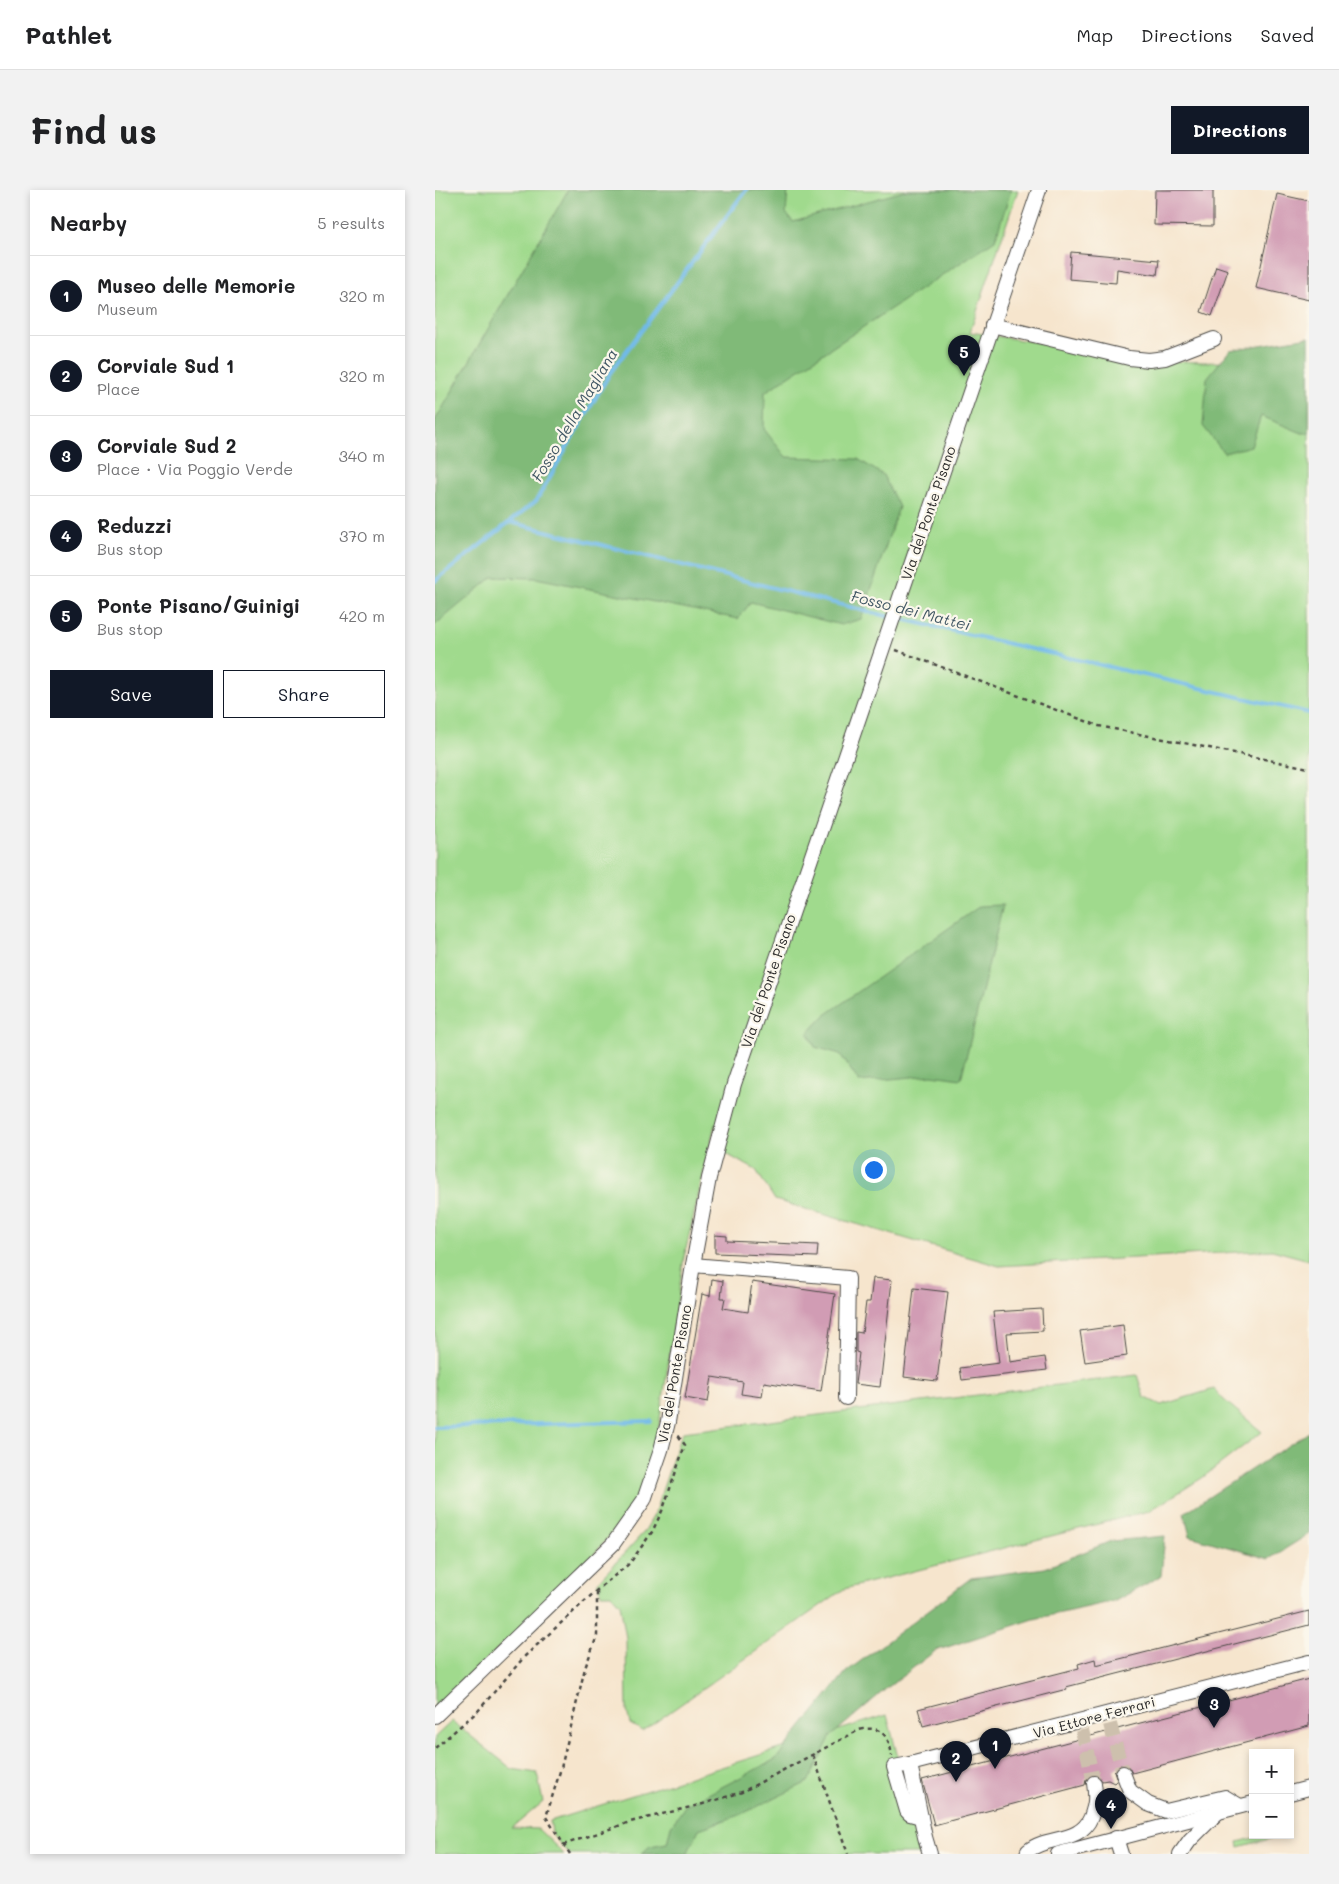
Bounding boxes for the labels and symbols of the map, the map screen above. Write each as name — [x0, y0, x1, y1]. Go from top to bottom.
pin: 5 — [948, 335, 980, 376]
water label: Fosso della Magliana — [526, 345, 622, 485]
street label: Via del Ponte Pisano — [896, 444, 960, 582]
water label: Fosso dei Mattei — [849, 586, 973, 635]
street label: Via del Ponte Pisano — [736, 912, 800, 1050]
your location — [861, 1157, 887, 1183]
street label: Via del Ponte Pisano — [652, 1303, 696, 1445]
pin: 3 — [1198, 1687, 1230, 1728]
street label: Via Ettore Ferrari — [1031, 1692, 1157, 1742]
pin: 1 — [979, 1728, 1011, 1769]
pin: 2 — [940, 1741, 972, 1782]
pin: 4 — [1095, 1788, 1127, 1829]

